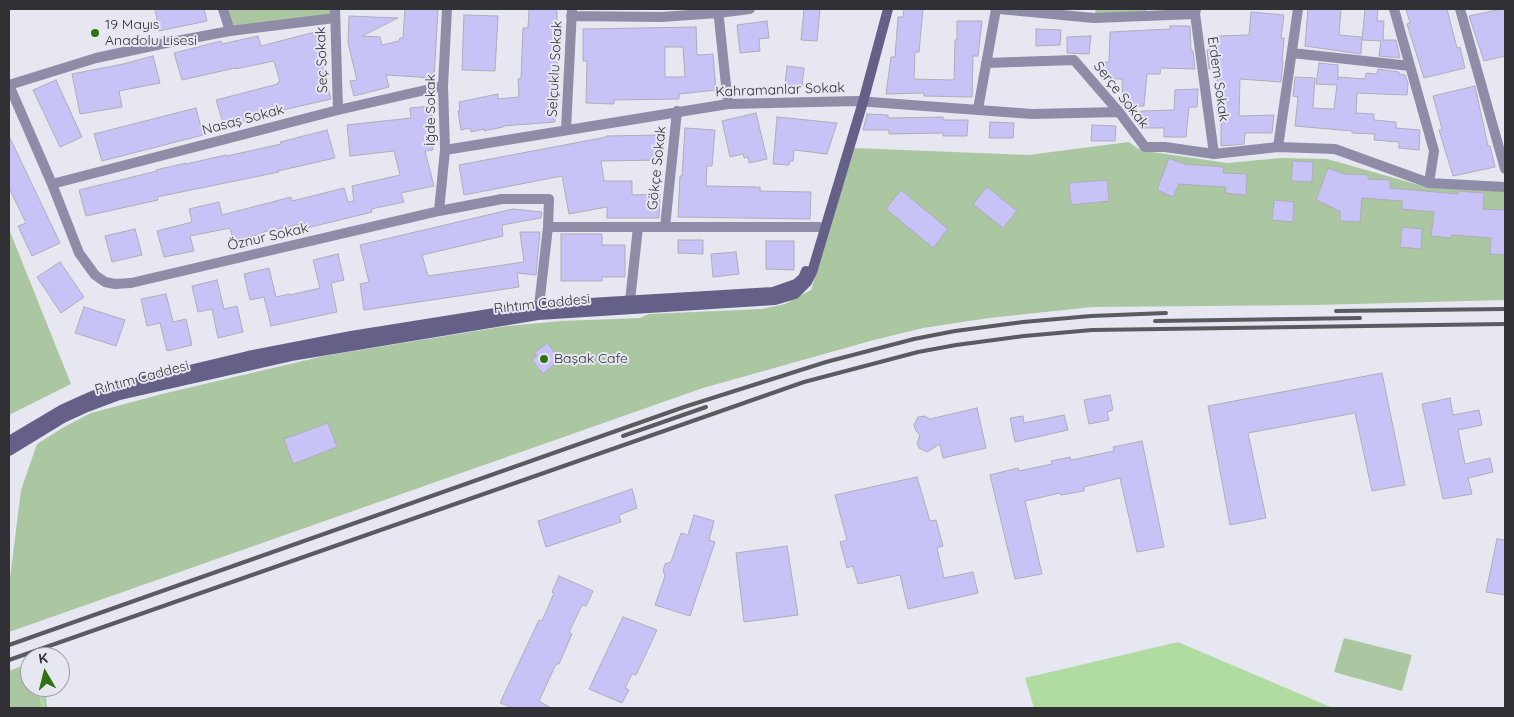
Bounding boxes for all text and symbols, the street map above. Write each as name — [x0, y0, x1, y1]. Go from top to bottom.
place label: 19 Mayıs Anadolu Lisesi — [105, 17, 197, 49]
street label: Selçuklu Sokak — [544, 20, 566, 118]
street label: Seç Sokak — [312, 26, 332, 94]
marker: 19 Mayıs Anadolu Lisesi — [89, 27, 101, 39]
street label: Erdem Sokak — [1204, 35, 1232, 123]
street label: Serçe Sokak — [1090, 58, 1152, 132]
street label: İğde Sokak — [423, 74, 439, 146]
street label: Kahramanlar Sokak — [715, 79, 845, 101]
street label: Nasaş Sokak — [200, 101, 286, 139]
street label: Gökçe Sokak — [644, 125, 670, 211]
street label: Öznur Sokak — [226, 220, 310, 254]
street label: Rıhtım Caddesi — [493, 291, 591, 317]
place label: Başak Cafe — [554, 351, 628, 367]
marker: Başak Cafe — [538, 353, 550, 365]
street label: Rıhtım Caddesi — [93, 357, 191, 399]
north arrow — [20, 647, 70, 697]
text: K — [37, 649, 49, 668]

